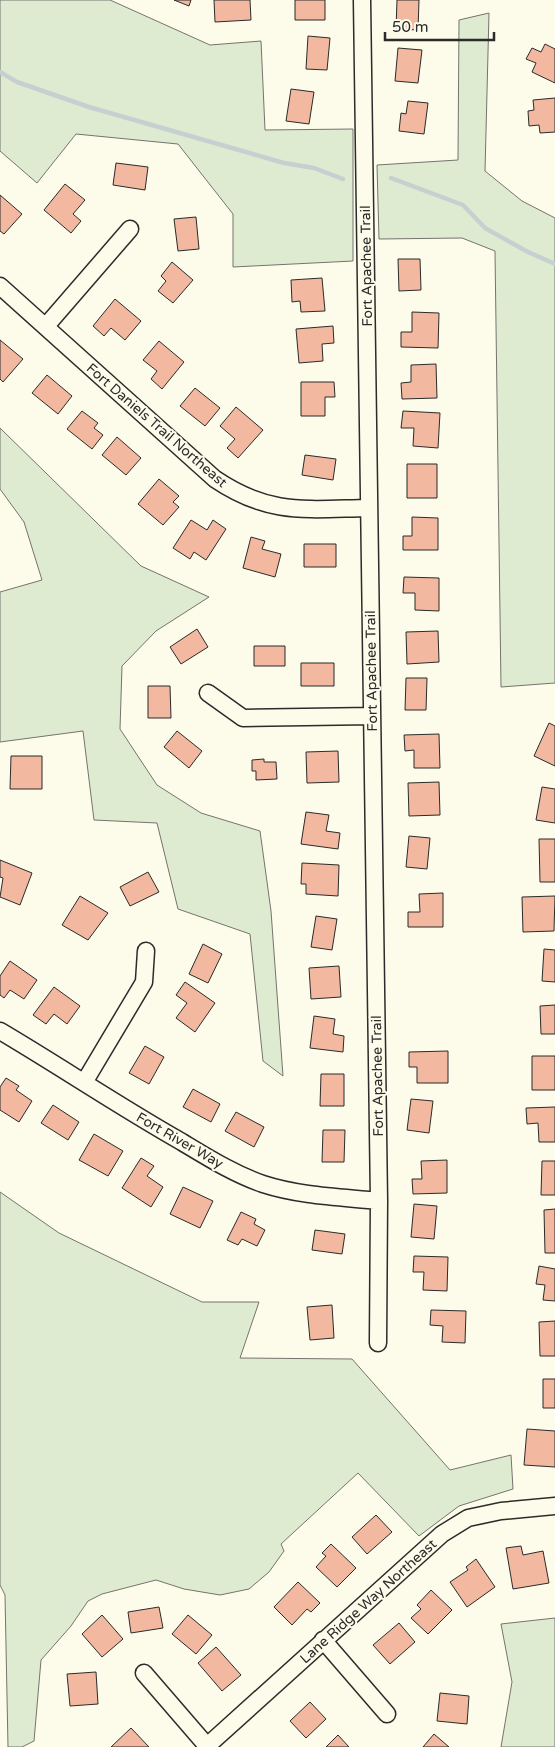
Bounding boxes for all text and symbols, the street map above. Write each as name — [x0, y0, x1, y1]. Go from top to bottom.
scale bar — [385, 10, 494, 42]
text: 50 m — [392, 18, 429, 36]
street label: Fort Apachee Trail — [357, 205, 376, 327]
street label: Fort Daniels Trail Northeast — [83, 360, 231, 492]
street label: Fort Apachee Trail — [362, 610, 381, 732]
street label: Fort Apachee Trail — [368, 1015, 387, 1137]
street label: Fort River Way — [133, 1109, 227, 1172]
street label: Lane Ridge Way Northeast — [297, 1535, 441, 1667]

